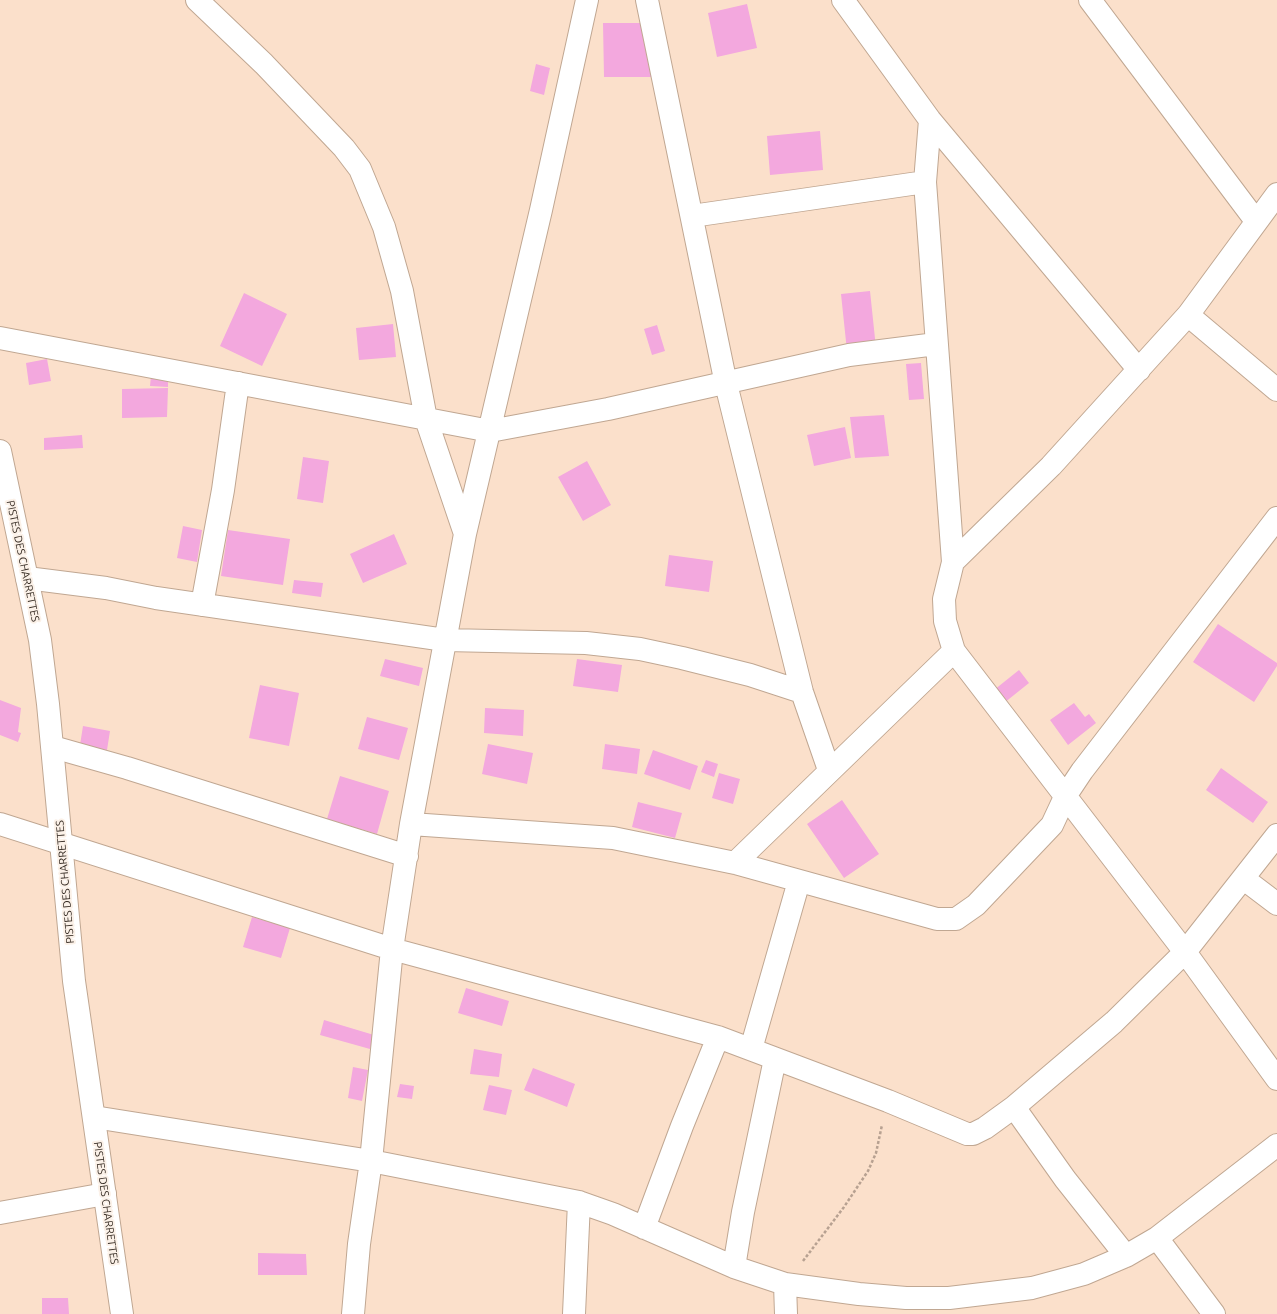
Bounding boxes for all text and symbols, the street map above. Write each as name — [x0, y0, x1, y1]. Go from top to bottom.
street label: PISTES DES CHARRETTES — [4, 499, 42, 623]
street label: PISTES DES CHARRETTES — [53, 820, 77, 944]
street label: PISTES DES CHARRETTES — [91, 1141, 121, 1265]

